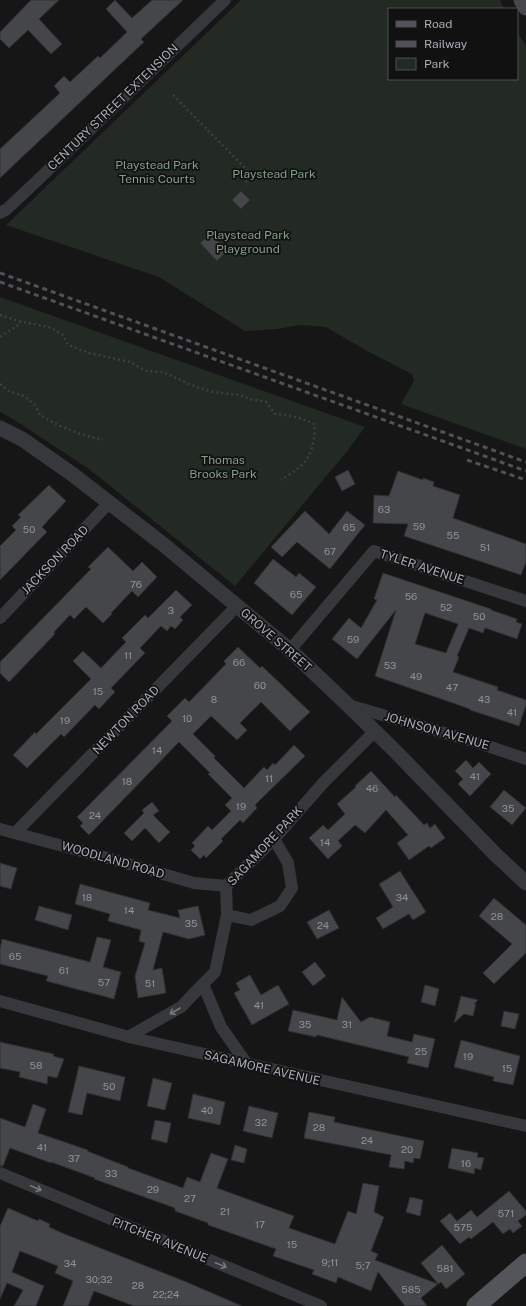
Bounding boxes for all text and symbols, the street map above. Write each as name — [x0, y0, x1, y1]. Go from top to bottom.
legend — [388, 8, 518, 80]
text: Road — [424, 17, 452, 31]
text: Railway — [424, 37, 468, 51]
street label: CENTURY STREET EXTENSION — [45, 41, 181, 173]
text: Park — [424, 57, 450, 71]
park label: Playstead Park Tennis Courts — [115, 158, 199, 186]
park label: Playstead Park — [232, 167, 316, 181]
park label: Playstead Park Playground — [206, 228, 290, 256]
park label: Thomas Brooks Park — [189, 453, 257, 481]
house number: 63 — [378, 503, 390, 515]
house number: 59 — [413, 520, 425, 532]
house number: 65 — [343, 521, 355, 533]
street label: JACKSON ROAD — [19, 523, 91, 597]
house number: 50 — [23, 523, 35, 535]
house number: 55 — [447, 529, 459, 541]
house number: 51 — [480, 541, 490, 553]
house number: 67 — [324, 545, 336, 557]
street label: TYLER AVENUE — [378, 547, 466, 587]
house number: 76 — [130, 578, 142, 590]
house number: 65 — [290, 588, 302, 600]
house number: 56 — [405, 590, 417, 602]
house number: 52 — [440, 601, 452, 613]
house number: 3 — [168, 604, 174, 616]
street label: GROVE STREET — [238, 605, 314, 675]
house number: 50 — [473, 610, 485, 622]
house number: 59 — [347, 633, 359, 645]
house number: 11 — [124, 649, 132, 661]
house number: 66 — [233, 656, 245, 668]
house number: 53 — [384, 659, 396, 671]
house number: 49 — [410, 670, 422, 682]
house number: 60 — [254, 679, 266, 691]
house number: 47 — [446, 681, 458, 693]
street label: NEWTON ROAD — [90, 683, 162, 757]
house number: 15 — [93, 685, 103, 697]
house number: 8 — [211, 693, 217, 705]
house number: 43 — [478, 693, 490, 705]
house number: 41 — [507, 706, 517, 718]
street label: JOHNSON AVENUE — [383, 709, 491, 753]
house number: 10 — [182, 712, 192, 724]
house number: 19 — [60, 714, 70, 726]
house number: 14 — [152, 744, 162, 756]
house number: 41 — [470, 770, 480, 782]
house number: 11 — [265, 772, 273, 784]
house number: 18 — [122, 775, 132, 787]
house number: 46 — [366, 782, 378, 794]
house number: 19 — [236, 800, 246, 812]
house number: 35 — [502, 802, 514, 814]
street label: SAGAMORE PARK — [225, 804, 305, 888]
house number: 24 — [89, 809, 101, 821]
house number: 14 — [320, 836, 330, 848]
street label: WOODLAND ROAD — [60, 839, 166, 881]
house number: 18 — [82, 891, 92, 903]
house number: 34 — [396, 891, 408, 903]
house number: 14 — [124, 904, 134, 916]
house number: 28 — [491, 910, 503, 922]
house number: 35 — [185, 917, 197, 929]
house number: 24 — [317, 919, 329, 931]
house number: 65 — [9, 950, 21, 962]
house number: 61 — [59, 964, 69, 976]
house number: 57 — [98, 976, 110, 988]
house number: 51 — [145, 977, 155, 989]
house number: 41 — [254, 999, 264, 1011]
one-way arrow — [169, 1007, 181, 1015]
house number: 35 — [299, 1018, 311, 1030]
house number: 31 — [342, 1018, 352, 1030]
house number: 25 — [415, 1045, 427, 1057]
street label: SAGAMORE AVENUE — [203, 1048, 321, 1088]
house number: 19 — [463, 1050, 473, 1062]
house number: 58 — [30, 1059, 42, 1071]
house number: 15 — [502, 1062, 512, 1074]
house number: 50 — [103, 1080, 115, 1092]
house number: 40 — [201, 1104, 213, 1116]
house number: 32 — [255, 1116, 267, 1128]
house number: 28 — [313, 1121, 325, 1133]
house number: 24 — [361, 1134, 373, 1146]
house number: 41 — [37, 1141, 47, 1153]
house number: 20 — [401, 1143, 413, 1155]
house number: 37 — [68, 1152, 80, 1164]
house number: 16 — [461, 1157, 471, 1169]
house number: 33 — [105, 1167, 117, 1179]
house number: 29 — [147, 1183, 159, 1195]
one-way arrow — [30, 1185, 42, 1193]
house number: 27 — [184, 1192, 196, 1204]
house number: 21 — [220, 1205, 230, 1217]
house number: 571 — [498, 1207, 514, 1219]
street label: PITCHER AVENUE — [110, 1214, 210, 1266]
house number: 17 — [255, 1218, 265, 1230]
house number: 575 — [454, 1221, 472, 1233]
house number: 15 — [287, 1238, 297, 1250]
house number: 9;11 — [322, 1256, 338, 1268]
house number: 34 — [64, 1257, 76, 1269]
house number: 5;7 — [356, 1259, 370, 1271]
one-way arrow — [214, 1262, 226, 1269]
house number: 581 — [437, 1262, 453, 1274]
house number: 30;32 — [85, 1273, 113, 1285]
house number: 28 — [132, 1279, 144, 1291]
house number: 585 — [401, 1283, 421, 1295]
house number: 22;24 — [153, 1288, 179, 1300]

